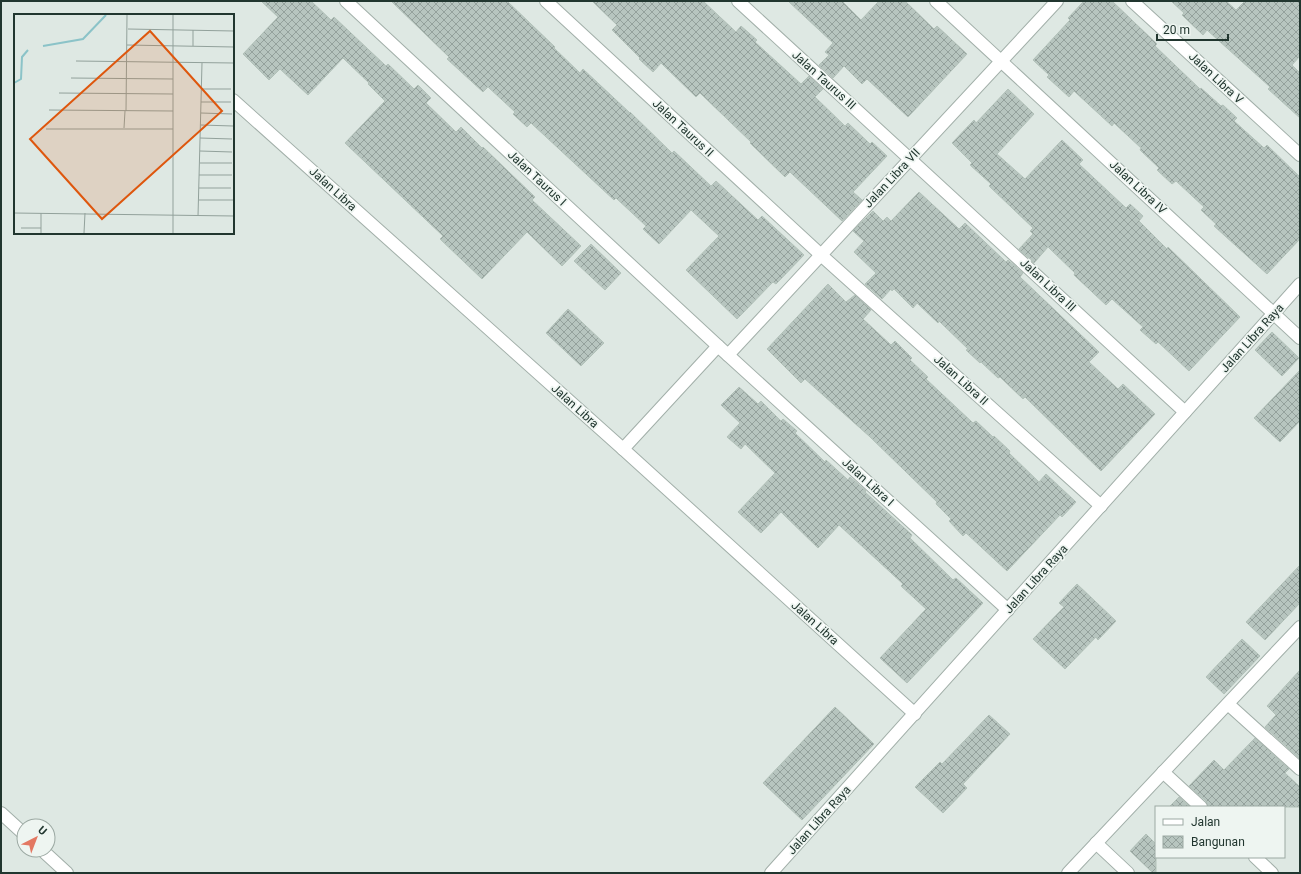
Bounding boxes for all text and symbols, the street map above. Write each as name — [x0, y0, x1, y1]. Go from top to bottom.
inset map — [14, 14, 234, 234]
scale bar — [1157, 16, 1228, 42]
text: 20 m — [1163, 23, 1190, 37]
street label: Jalan Taurus III — [789, 48, 859, 112]
street label: Jalan Libra V — [1186, 49, 1246, 107]
street label: Jalan Taurus II — [650, 96, 716, 160]
street label: Jalan Libra VII — [861, 145, 923, 211]
street label: Jalan Taurus I — [505, 147, 569, 209]
street label: Jalan Libra IV — [1107, 157, 1170, 217]
street label: Jalan Libra — [307, 164, 359, 214]
street label: Jalan Libra III — [1017, 256, 1079, 314]
street label: Jalan Libra Raya — [1217, 301, 1287, 375]
street label: Jalan Libra II — [931, 352, 991, 408]
street label: Jalan Libra — [549, 381, 601, 431]
street label: Jalan Libra I — [839, 455, 897, 509]
street label: Jalan Libra Raya — [1001, 542, 1071, 616]
street label: Jalan Libra — [789, 598, 841, 648]
street label: Jalan Libra Raya — [784, 783, 854, 857]
legend — [1155, 806, 1285, 858]
text: Jalan — [1191, 815, 1220, 829]
north arrow — [16, 818, 56, 858]
text: U — [35, 824, 49, 838]
text: Bangunan — [1191, 835, 1245, 849]

